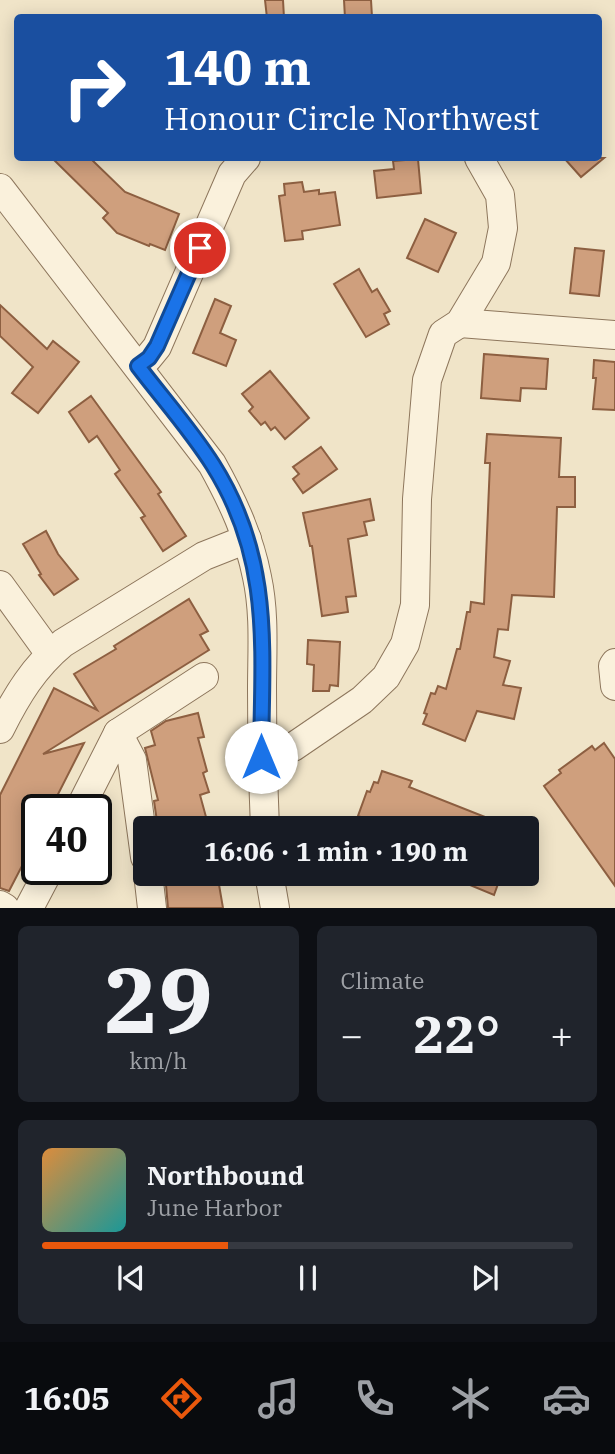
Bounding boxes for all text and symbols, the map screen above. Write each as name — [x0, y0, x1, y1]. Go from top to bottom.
text: 140 m — [164, 35, 311, 98]
icon: right — [49, 42, 140, 133]
text: Honour Circle Northwest — [164, 97, 540, 139]
pin — [170, 218, 230, 278]
icon: arrive — [181, 229, 219, 267]
position arrow — [224, 720, 298, 794]
speed limit sign: 40 — [21, 794, 112, 885]
text: 16:06 · 1 min · 190 m — [204, 834, 468, 868]
text: 29 — [104, 940, 213, 1058]
text: Climate — [341, 965, 424, 995]
text: 22° — [413, 1000, 500, 1067]
text: − — [341, 1010, 363, 1059]
text: + — [550, 1010, 573, 1059]
text: km/h — [129, 1045, 187, 1075]
text: Northbound — [147, 1158, 304, 1192]
text: June Harbor — [147, 1192, 282, 1222]
icon: previous — [112, 1259, 150, 1297]
icon: pause — [289, 1259, 327, 1297]
icon: next — [466, 1259, 504, 1297]
icon: directions — [157, 1374, 206, 1423]
icon: music — [254, 1374, 303, 1423]
icon: phone — [350, 1374, 399, 1423]
icon: climate — [446, 1374, 495, 1423]
icon: car — [542, 1374, 591, 1423]
text: 16:05 — [24, 1377, 110, 1419]

